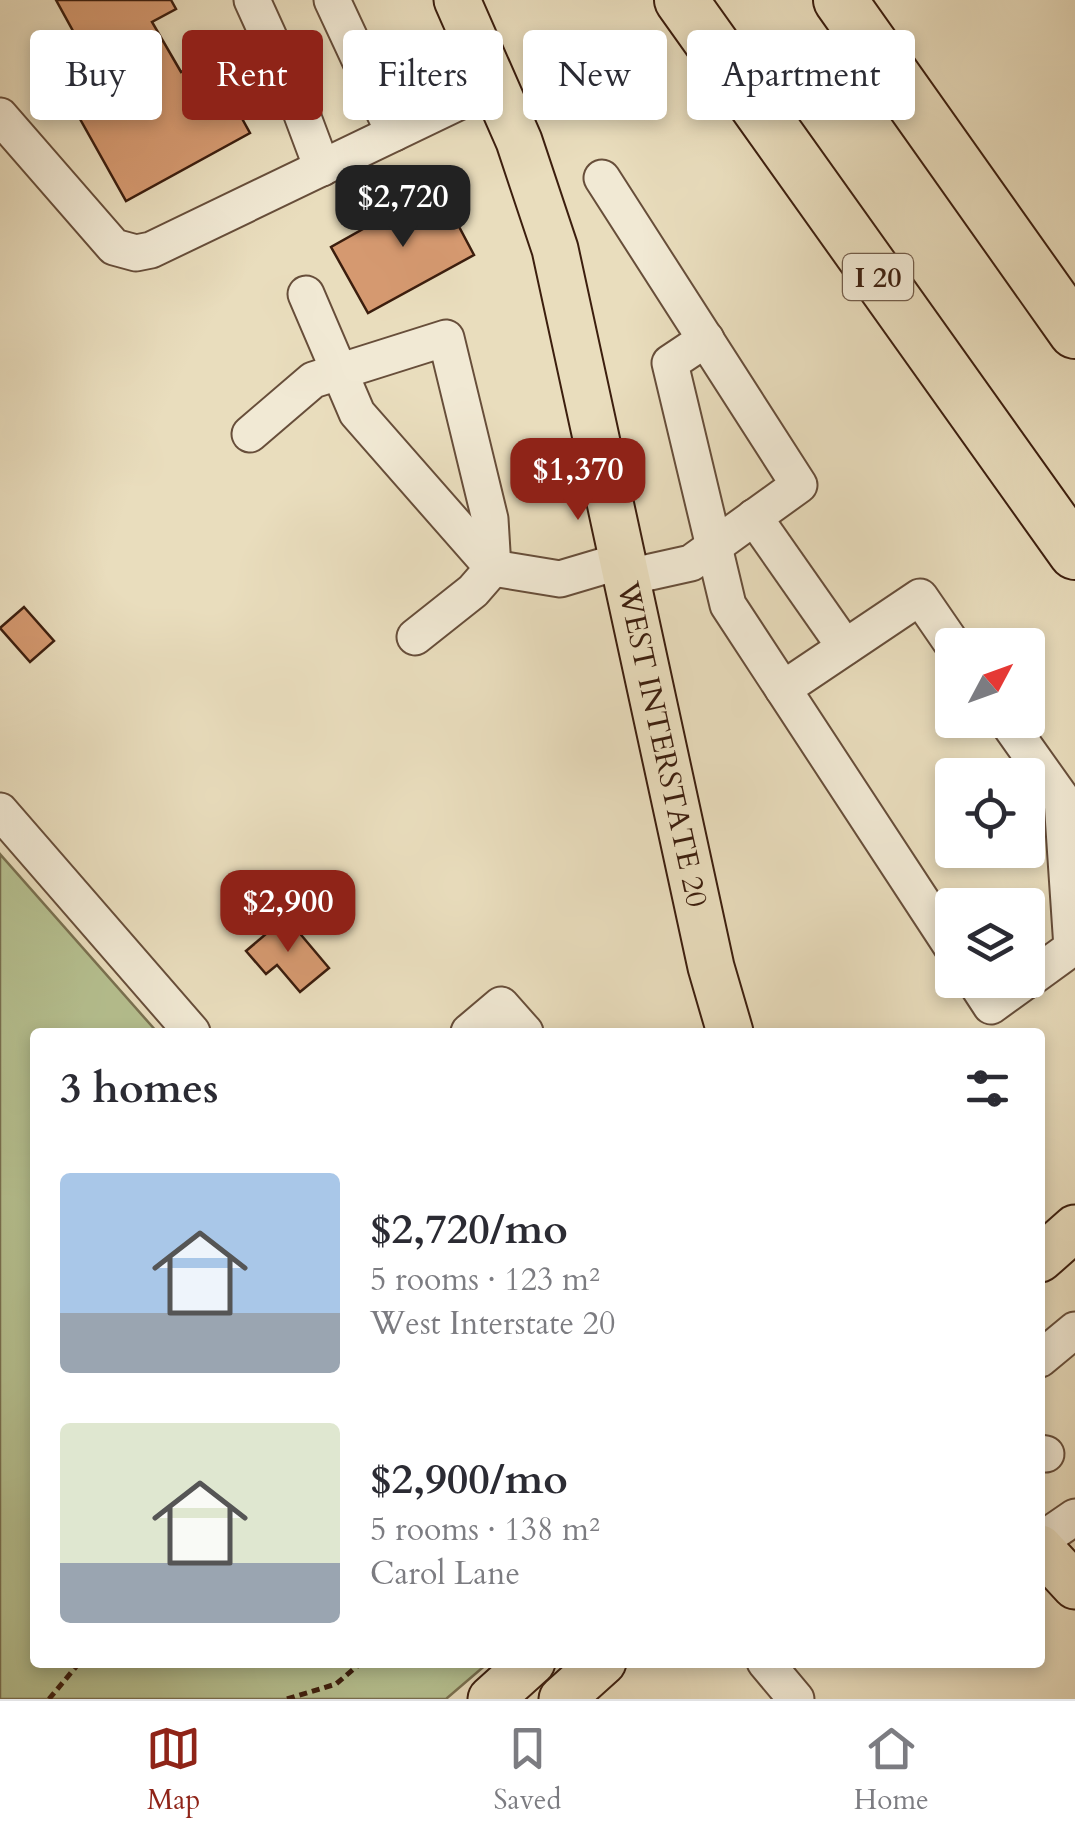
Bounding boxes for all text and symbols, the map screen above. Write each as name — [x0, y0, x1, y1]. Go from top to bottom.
chip: Buy — [30, 30, 162, 120]
chip: Rent — [182, 30, 323, 120]
chip: Filters — [343, 30, 503, 120]
chip: New — [523, 30, 667, 120]
chip: Apartment — [687, 30, 915, 120]
pin: $2,720 — [322, 165, 484, 250]
text: $2,720 — [357, 175, 449, 219]
road number: I 20 — [843, 254, 913, 300]
pin: $1,370 — [497, 438, 659, 523]
text: $1,370 — [532, 448, 624, 492]
street label: WEST INTERSTATE 20 — [607, 577, 717, 911]
north arrow — [935, 628, 1045, 738]
map controls — [935, 628, 1045, 998]
button: locate — [935, 758, 1045, 868]
pin: $2,900 — [207, 870, 369, 955]
text: $2,900 — [242, 880, 334, 924]
button: layers — [935, 888, 1045, 998]
text: 3 homes — [60, 1060, 218, 1117]
icon: filters — [960, 1061, 1015, 1116]
text: $2,720/mo — [370, 1201, 568, 1258]
icon: home — [140, 1213, 260, 1333]
text: 5 rooms · 123 m² — [370, 1258, 600, 1302]
text: West Interstate 20 — [370, 1302, 615, 1346]
text: $2,900/mo — [370, 1451, 568, 1508]
icon: home — [140, 1463, 260, 1583]
text: 5 rooms · 138 m² — [370, 1508, 600, 1552]
text: Carol Lane — [370, 1552, 520, 1596]
tab: Map — [146, 1721, 201, 1819]
tab: Saved — [494, 1721, 561, 1819]
tab: Home — [854, 1721, 929, 1819]

